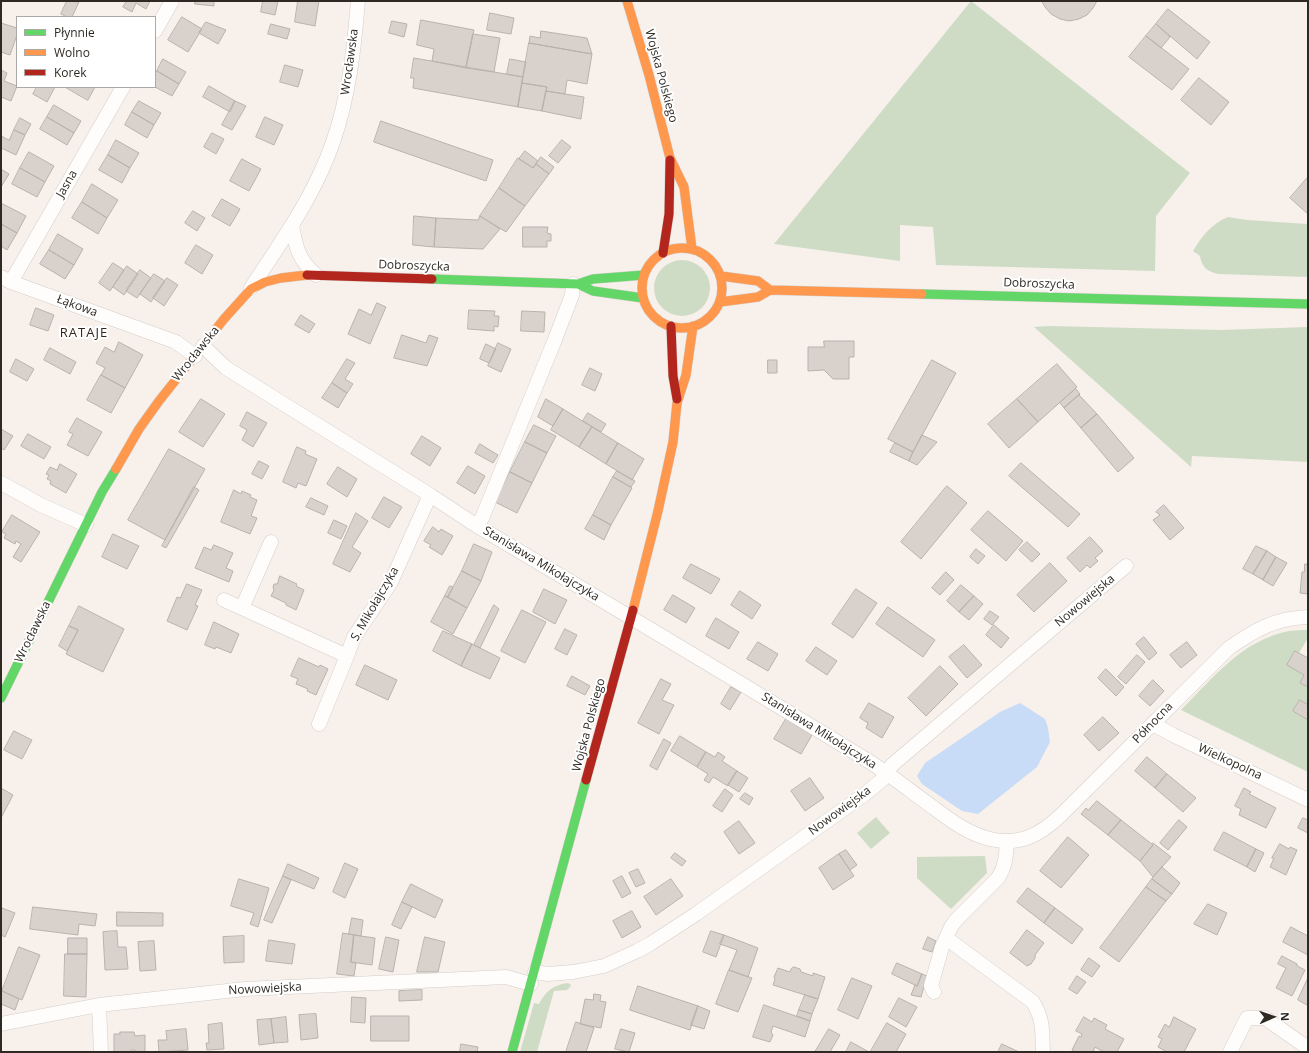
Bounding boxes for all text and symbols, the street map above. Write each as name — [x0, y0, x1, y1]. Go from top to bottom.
legend — [16, 16, 156, 88]
text: Płynnie — [54, 24, 95, 41]
street label: Wrocławska — [338, 28, 362, 96]
street label: Wojska Polskiego — [642, 28, 680, 124]
text: Wolno — [54, 44, 90, 61]
text: Korek — [54, 64, 87, 81]
street label: Jasna — [53, 168, 81, 200]
street label: Dobroszycka — [378, 258, 450, 274]
street label: Dobroszycka — [1003, 276, 1075, 292]
street label: Łąkowa — [55, 292, 99, 320]
street label: Wrocławska — [169, 324, 223, 384]
district label: RATAJE — [60, 325, 108, 341]
street label: Stanisława Mikołajczyka — [480, 524, 602, 604]
street label: S. Mikołajczyka — [348, 564, 402, 644]
street label: Nowowiejska — [1052, 572, 1118, 630]
street label: Wrocławska — [12, 599, 54, 665]
street label: Wojska Polskiego — [570, 677, 608, 773]
street label: Stanisława Mikołajczyka — [759, 690, 879, 772]
street label: Północna — [1130, 699, 1176, 747]
street label: Wielkopolna — [1196, 741, 1264, 783]
street label: Nowowiejska — [806, 784, 874, 838]
street label: Nowowiejska — [228, 980, 302, 998]
north arrow — [1253, 997, 1293, 1037]
text: N — [1278, 1012, 1293, 1021]

